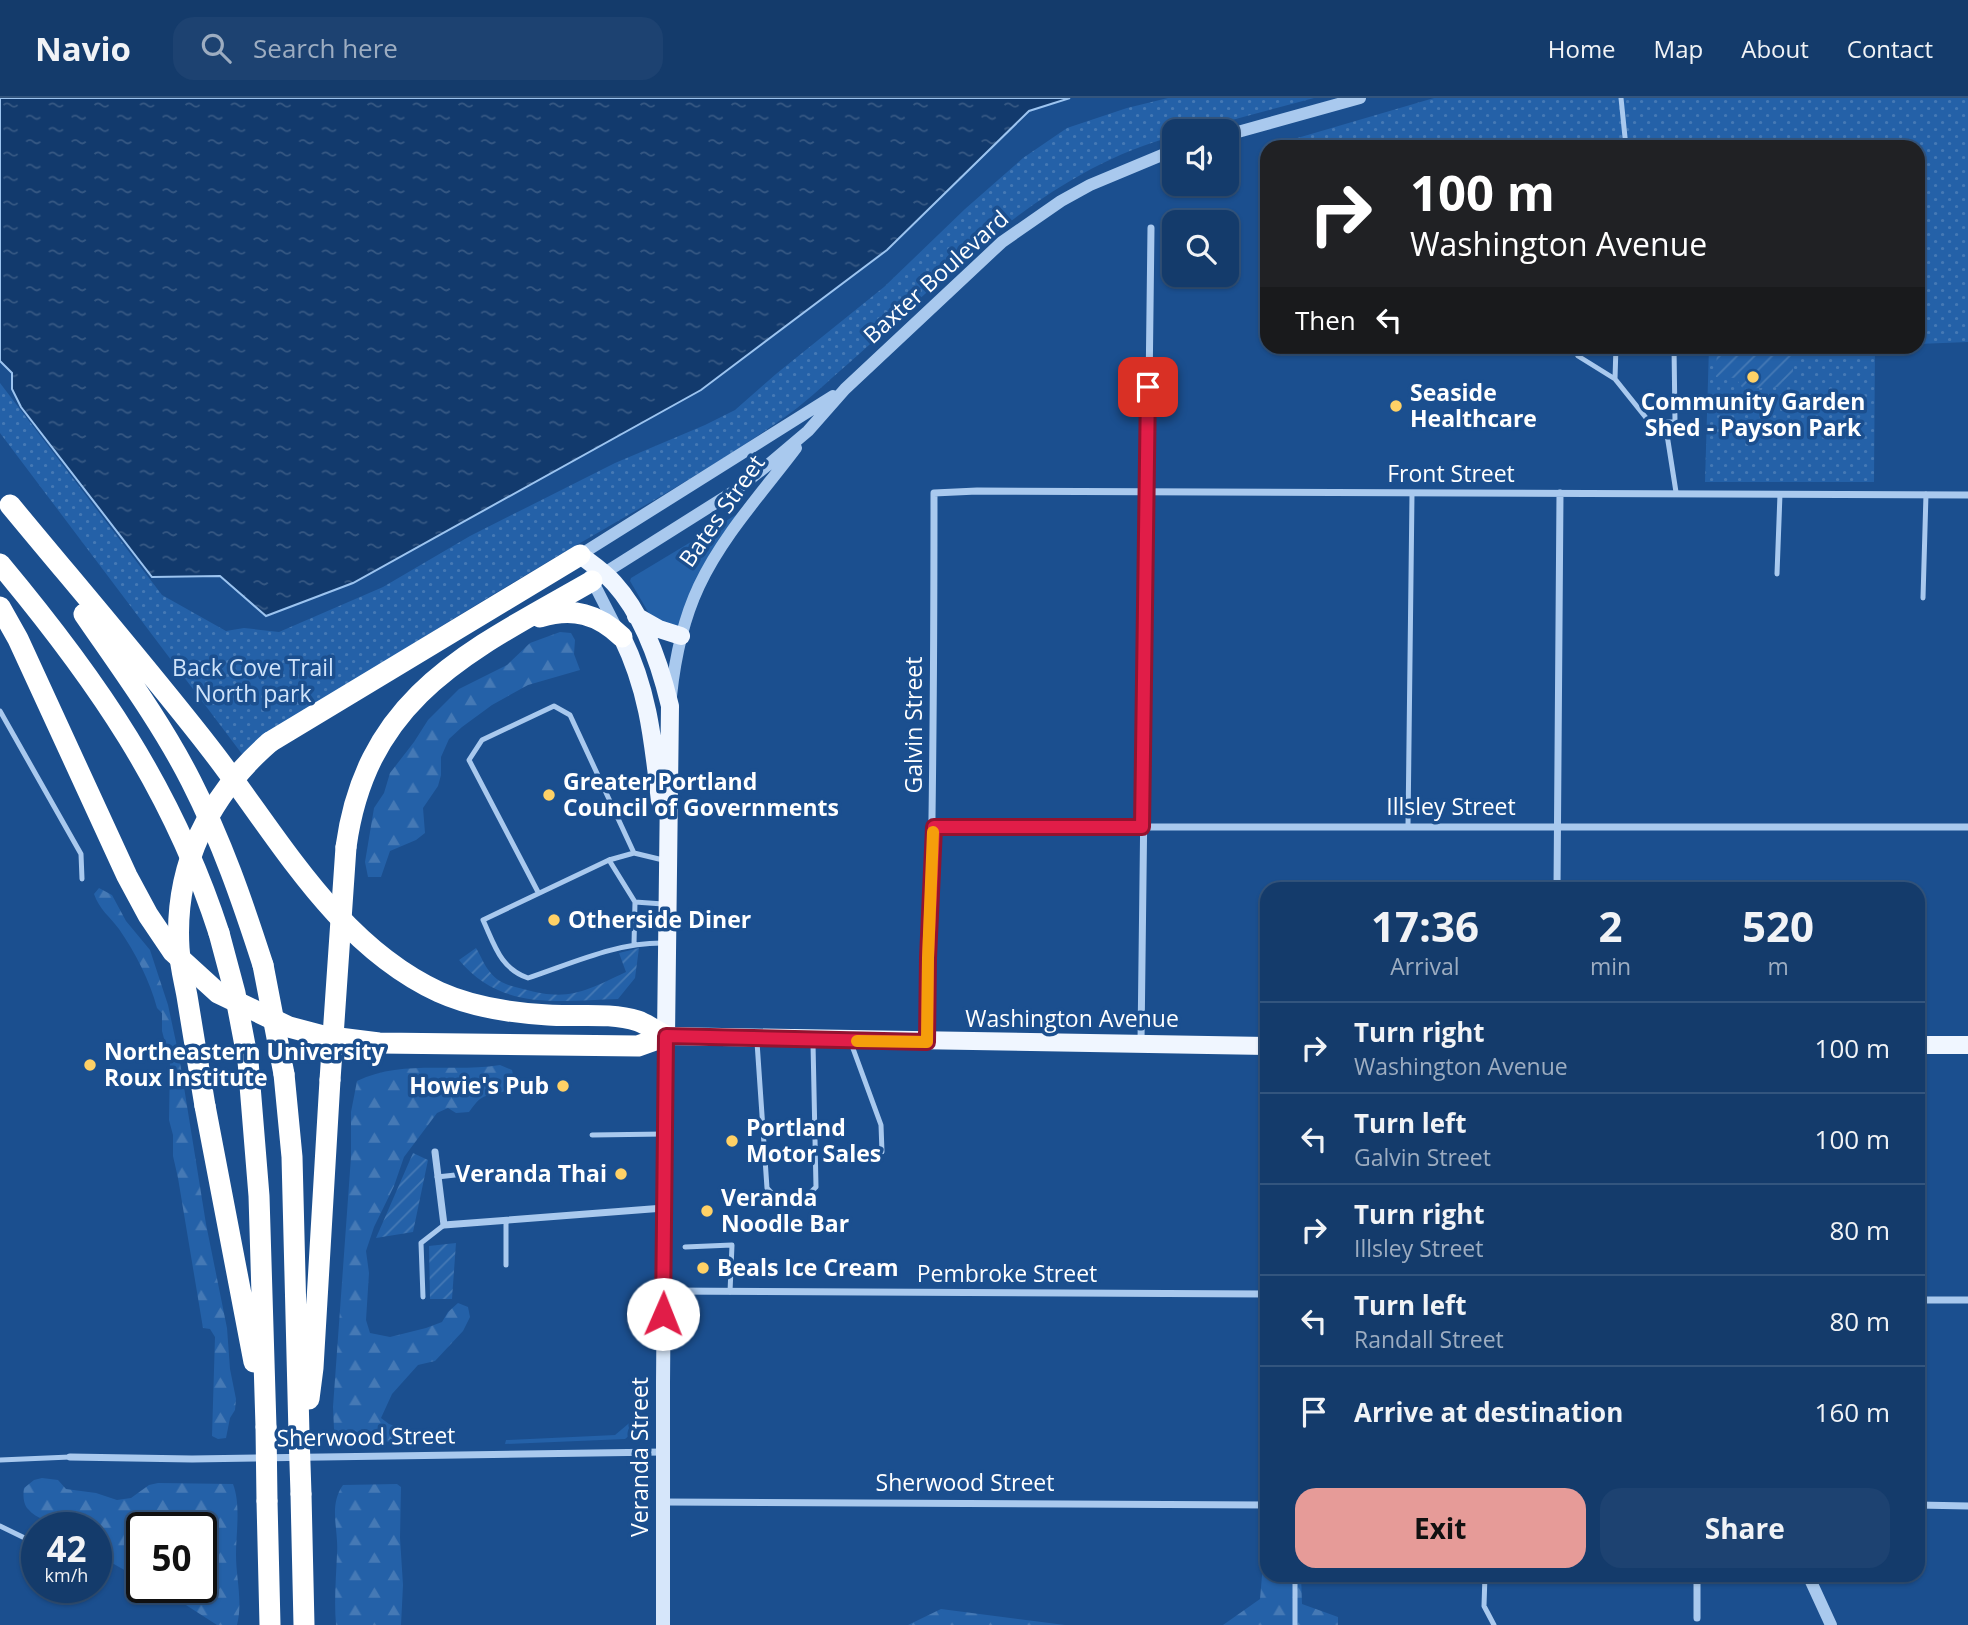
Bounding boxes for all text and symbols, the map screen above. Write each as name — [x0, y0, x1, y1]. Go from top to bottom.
search box — [173, 17, 663, 80]
text: Navio — [35, 26, 131, 71]
icon: search — [197, 29, 235, 67]
text: Search here — [253, 30, 398, 66]
text: Home — [1548, 32, 1616, 65]
text: Map — [1654, 32, 1703, 65]
text: About — [1741, 32, 1809, 65]
text: Contact — [1847, 32, 1933, 65]
map controls — [1162, 119, 1239, 287]
button: sound — [1162, 119, 1239, 196]
text: 100 m — [1410, 159, 1555, 225]
icon: right — [1295, 168, 1386, 259]
street label: Baxter Boulevard — [856, 202, 1015, 350]
button: search — [1162, 210, 1239, 287]
text: Washington Avenue — [1410, 222, 1707, 265]
icon: left — [1370, 301, 1408, 339]
text: Then — [1295, 302, 1356, 338]
pin — [1118, 357, 1178, 417]
icon: arrive — [1129, 368, 1167, 406]
marker: Community Garden Shed - Payson Park — [1745, 369, 1761, 385]
place label: Seaside Healthcare — [1410, 376, 1537, 434]
place label: Community Garden Shed - Payson Park — [1641, 385, 1865, 443]
marker: Seaside Healthcare — [1388, 398, 1404, 414]
street label: Bates Street — [671, 448, 772, 573]
street label: Front Street — [1387, 457, 1515, 489]
park label: Back Cove Trail North park — [172, 651, 334, 709]
street label: Galvin Street — [897, 657, 929, 793]
place label: Greater Portland Council of Governments — [563, 765, 839, 823]
marker: Greater Portland Council of Governments — [541, 787, 557, 803]
street label: Illsley Street — [1386, 790, 1516, 822]
text: 17:36 — [1371, 897, 1479, 954]
text: 2 — [1598, 897, 1623, 954]
text: 520 — [1742, 897, 1814, 954]
place label: Otherside Diner — [568, 903, 751, 935]
marker: Otherside Diner — [546, 912, 562, 928]
text: Arrival — [1390, 950, 1460, 982]
text: min — [1590, 950, 1631, 982]
text: m — [1767, 950, 1789, 982]
street label: Washington Avenue — [965, 1002, 1179, 1034]
text: Turn right — [1354, 1014, 1485, 1050]
icon: right — [1295, 1029, 1333, 1067]
text: 100 m — [1815, 1030, 1890, 1066]
place label: Northeastern University Roux Institute — [104, 1035, 386, 1093]
text: Washington Avenue — [1354, 1050, 1568, 1082]
marker: Northeastern University Roux Institute — [82, 1057, 98, 1073]
place label: Howie's Pub — [409, 1069, 549, 1101]
marker: Howie's Pub — [555, 1078, 571, 1094]
text: Turn left — [1354, 1105, 1466, 1141]
place label: Portland Motor Sales — [746, 1111, 881, 1169]
icon: left — [1295, 1120, 1333, 1158]
text: 100 m — [1815, 1121, 1890, 1157]
marker: Portland Motor Sales — [724, 1133, 740, 1149]
text: Galvin Street — [1354, 1141, 1491, 1173]
place label: Veranda Thai — [455, 1157, 607, 1189]
marker: Veranda Thai — [613, 1166, 629, 1182]
place label: Veranda Noodle Bar — [721, 1181, 849, 1239]
text: Turn right — [1354, 1196, 1485, 1232]
marker: Veranda Noodle Bar — [699, 1203, 715, 1219]
icon: right — [1295, 1211, 1333, 1249]
text: 80 m — [1829, 1212, 1890, 1248]
text: Illsley Street — [1354, 1232, 1483, 1264]
place label: Beals Ice Cream — [717, 1251, 899, 1283]
street label: Pembroke Street — [917, 1257, 1097, 1289]
marker: Beals Ice Cream — [695, 1260, 711, 1276]
position arrow — [626, 1277, 700, 1351]
text: Turn left — [1354, 1287, 1466, 1323]
icon: left — [1295, 1302, 1333, 1340]
text: 80 m — [1829, 1303, 1890, 1339]
text: Randall Street — [1354, 1323, 1504, 1355]
street label: Veranda Street — [623, 1377, 655, 1537]
icon: arrive — [1295, 1393, 1333, 1431]
text: Arrive at destination — [1354, 1394, 1623, 1430]
text: 160 m — [1815, 1394, 1890, 1430]
street label: Sherwood Street — [276, 1418, 456, 1454]
street label: Sherwood Street — [876, 1466, 1054, 1498]
button: Exit — [1295, 1488, 1586, 1568]
button: Share — [1600, 1488, 1890, 1568]
speed limit sign: 50 — [126, 1512, 217, 1603]
text: 42 — [46, 1525, 87, 1572]
text: km/h — [45, 1563, 88, 1587]

